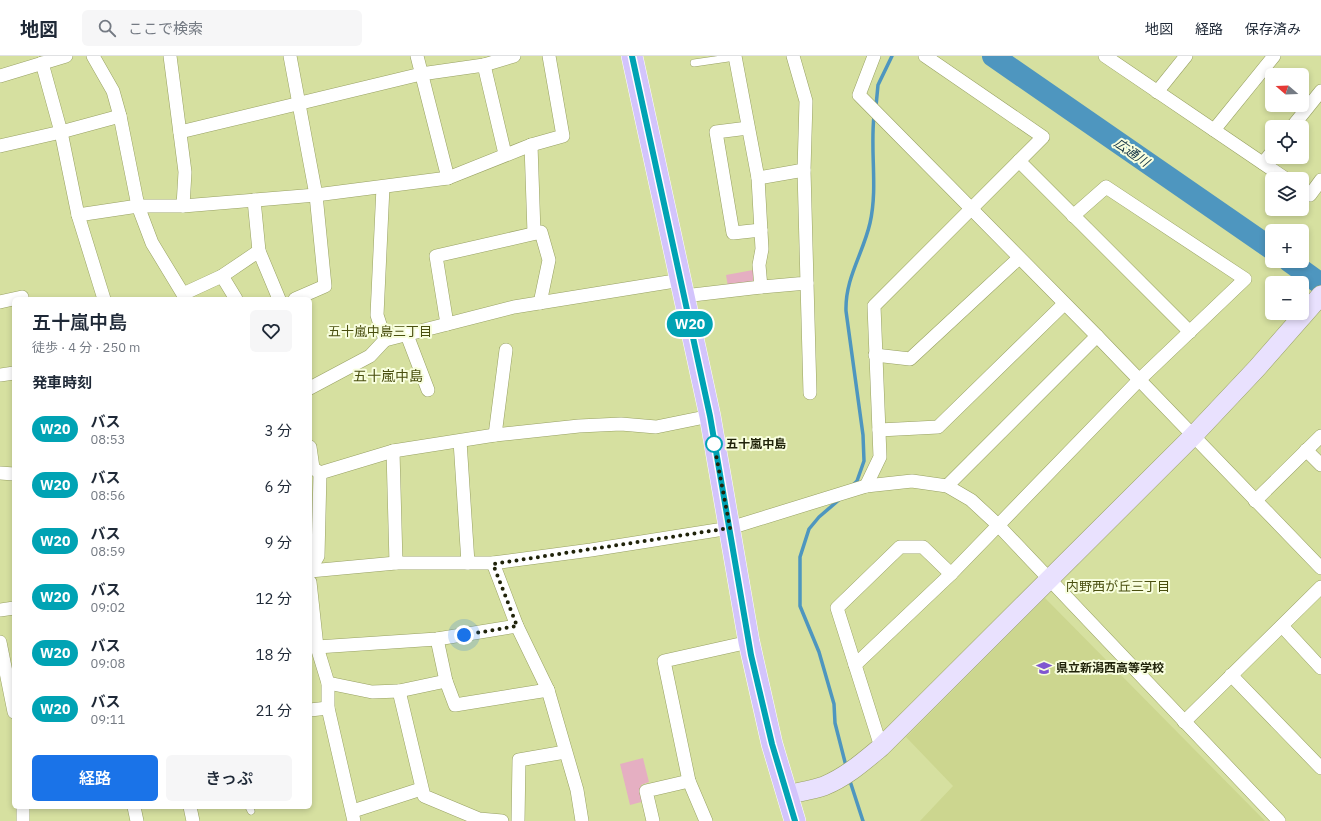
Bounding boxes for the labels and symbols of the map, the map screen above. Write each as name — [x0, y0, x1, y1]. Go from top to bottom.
north arrow — [1265, 68, 1309, 112]
water label: 広通川 — [1111, 134, 1154, 172]
line badge: W20 — [667, 311, 713, 337]
district label: 五十嵐中島三丁目 — [328, 323, 432, 340]
district label: 五十嵐中島 — [353, 367, 423, 385]
marker: 五十嵐中島 — [705, 435, 723, 453]
place label: 五十嵐中島 — [726, 436, 786, 451]
district label: 内野西が丘三丁目 — [1066, 578, 1170, 595]
your location — [454, 625, 474, 645]
school or university icon: 県立新潟西高等学校 — [1035, 659, 1053, 677]
place label: 県立新潟西高等学校 — [1056, 660, 1164, 675]

